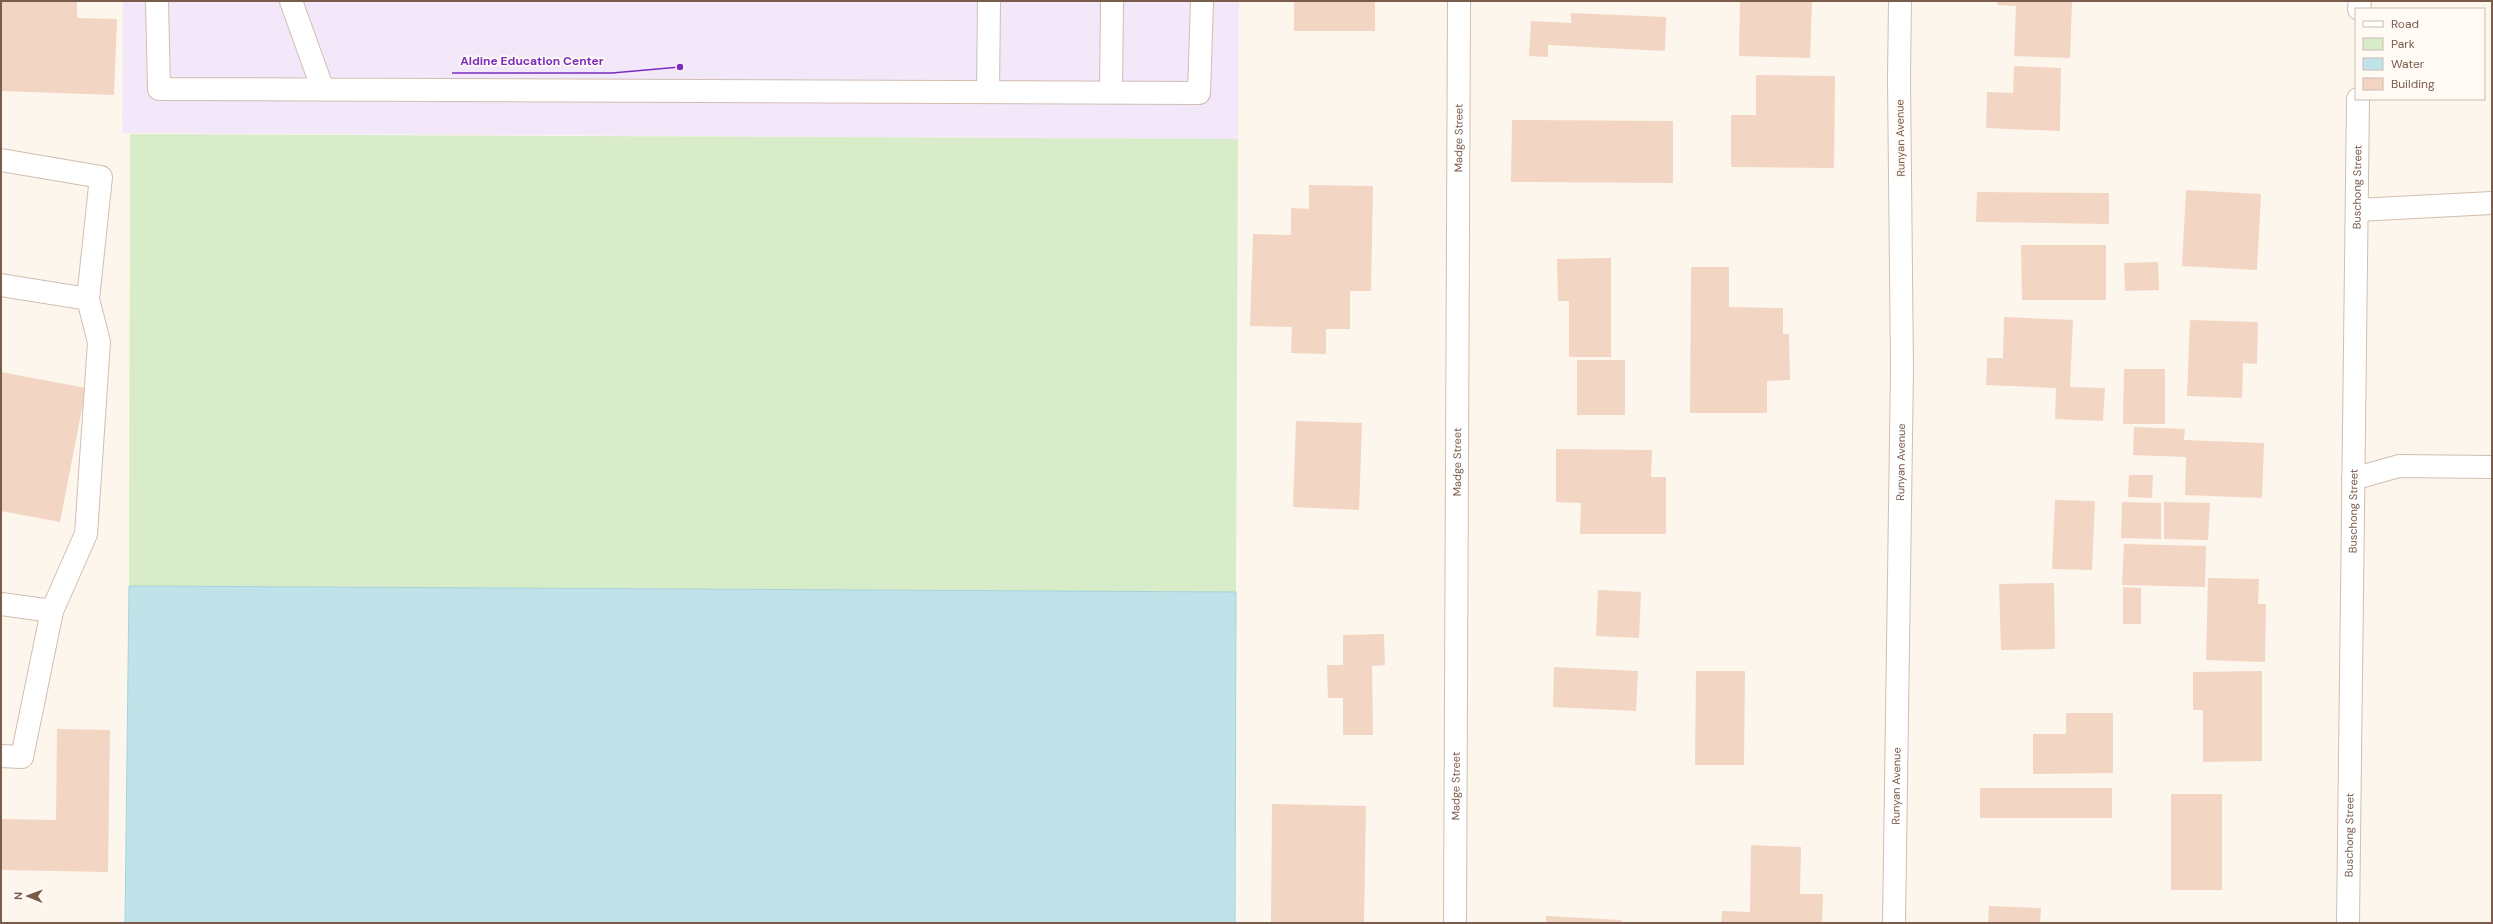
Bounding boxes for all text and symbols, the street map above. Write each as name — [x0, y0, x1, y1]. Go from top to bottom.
legend — [2355, 8, 2485, 100]
text: Road — [2391, 16, 2419, 32]
text: Park — [2391, 36, 2415, 52]
callout: Aldine Education Center — [452, 49, 612, 73]
text: Aldine Education Center — [460, 53, 604, 69]
text: Water — [2391, 56, 2425, 72]
text: Building — [2391, 76, 2435, 92]
street label: Runyan Avenue — [1892, 99, 1908, 177]
street label: Madge Street — [1451, 104, 1466, 172]
street label: Buschong Street — [2349, 145, 2364, 229]
street label: Runyan Avenue — [1893, 423, 1908, 501]
street label: Madge Street — [1450, 428, 1464, 496]
street label: Buschong Street — [2345, 469, 2361, 553]
street label: Runyan Avenue — [1888, 747, 1904, 825]
street label: Madge Street — [1448, 752, 1463, 820]
street label: Buschong Street — [2342, 793, 2357, 877]
north arrow — [8, 876, 48, 916]
text: N — [11, 892, 25, 900]

